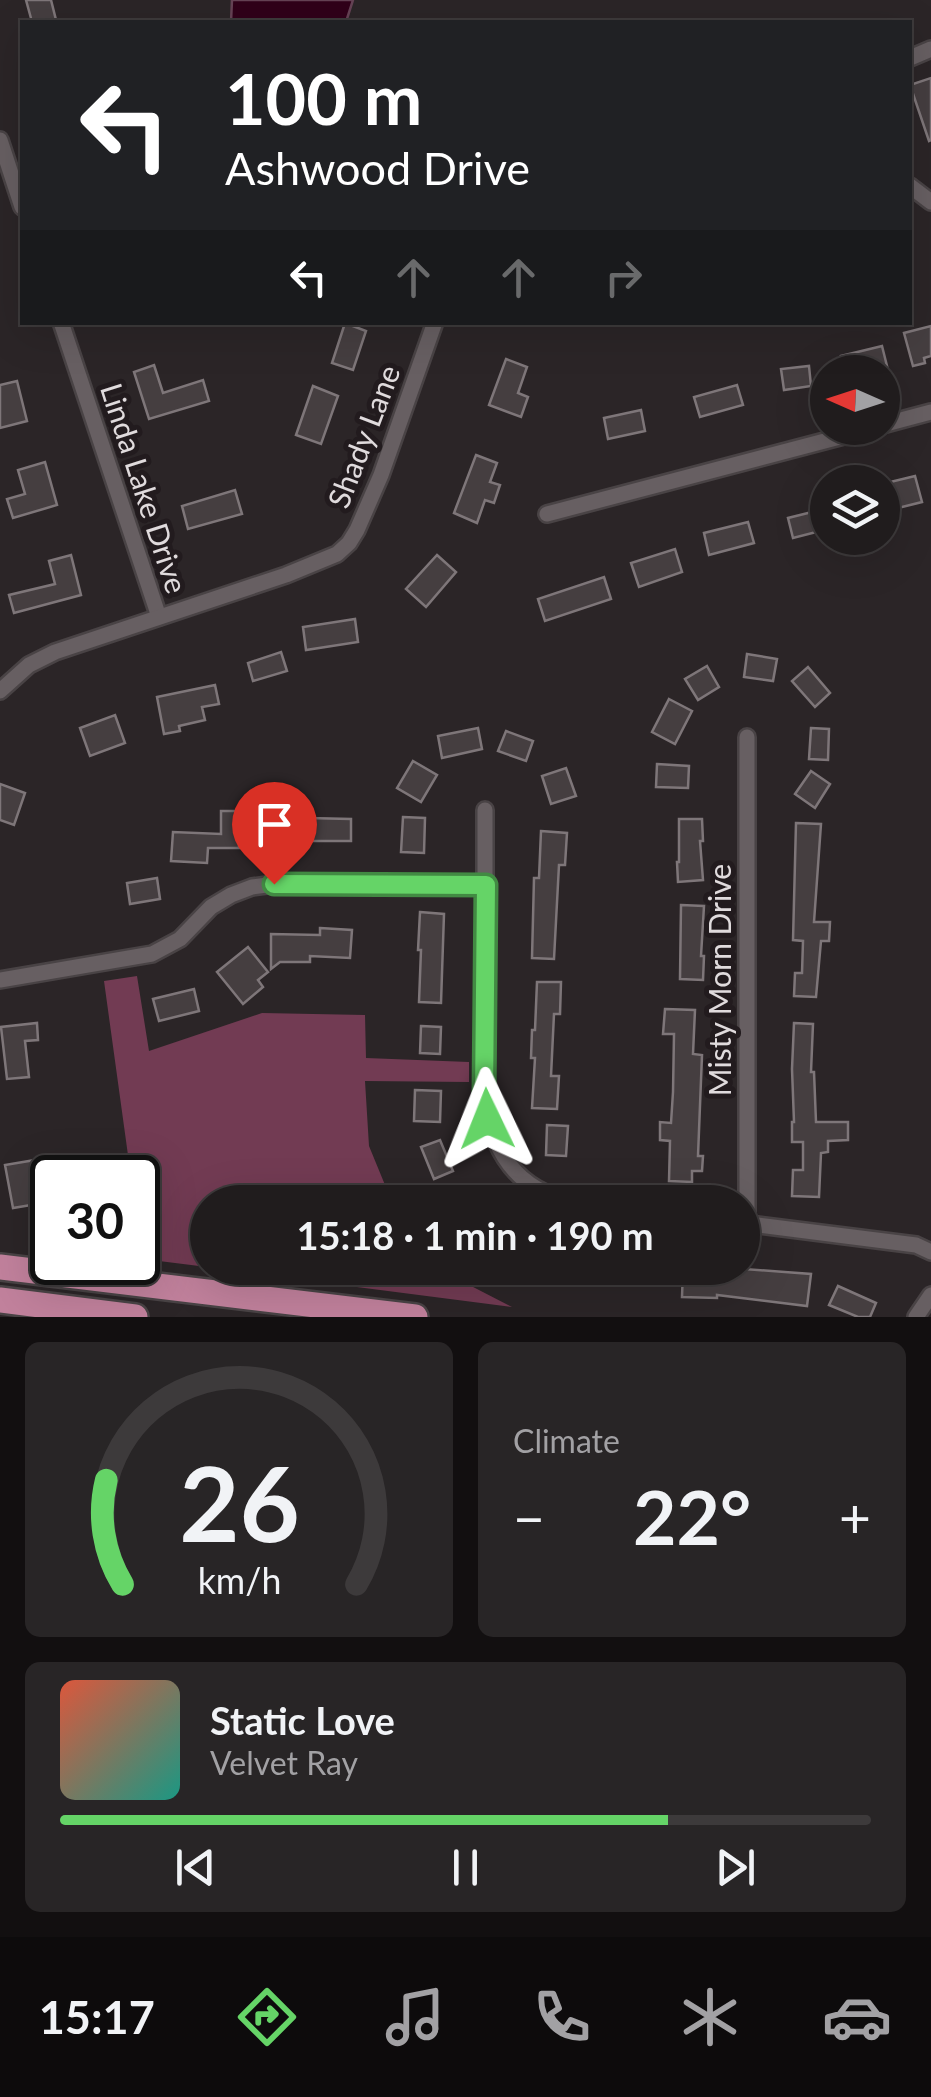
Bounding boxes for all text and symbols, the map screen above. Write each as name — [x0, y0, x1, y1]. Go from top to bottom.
text: 100 m — [225, 56, 422, 140]
icon: left — [60, 60, 190, 190]
text: Ashwood Drive — [225, 141, 530, 195]
icon: left — [281, 250, 336, 305]
icon: ahead — [386, 250, 441, 305]
icon: ahead — [491, 250, 546, 305]
icon: right — [596, 250, 651, 305]
north arrow — [810, 355, 900, 445]
map controls — [810, 355, 900, 555]
street label: Shady Lane — [319, 360, 407, 512]
street label: Linda Lake Drive — [94, 379, 196, 597]
button: layers — [810, 465, 900, 555]
pin — [232, 782, 317, 885]
icon: arrive — [247, 797, 302, 852]
street label: Misty Morn Drive — [701, 864, 737, 1096]
position arrow — [435, 1067, 539, 1171]
speed limit sign: 30 — [30, 1155, 160, 1285]
text: 15:18 · 1 min · 190 m — [296, 1212, 654, 1258]
text: Climate — [513, 1421, 620, 1460]
text: 26 — [179, 1439, 299, 1564]
text: 22° — [633, 1471, 751, 1561]
text: − — [513, 1484, 545, 1550]
text: + — [839, 1484, 871, 1550]
text: km/h — [197, 1559, 281, 1602]
text: Static Love — [210, 1697, 395, 1743]
text: Velvet Ray — [210, 1743, 358, 1782]
icon: previous — [168, 1840, 223, 1895]
icon: pause — [438, 1840, 493, 1895]
icon: next — [708, 1840, 763, 1895]
icon: directions — [232, 1982, 302, 2052]
icon: music — [380, 1982, 450, 2052]
icon: phone — [527, 1982, 597, 2052]
icon: climate — [675, 1982, 745, 2052]
icon: car — [822, 1982, 892, 2052]
text: 15:17 — [39, 1990, 155, 2044]

